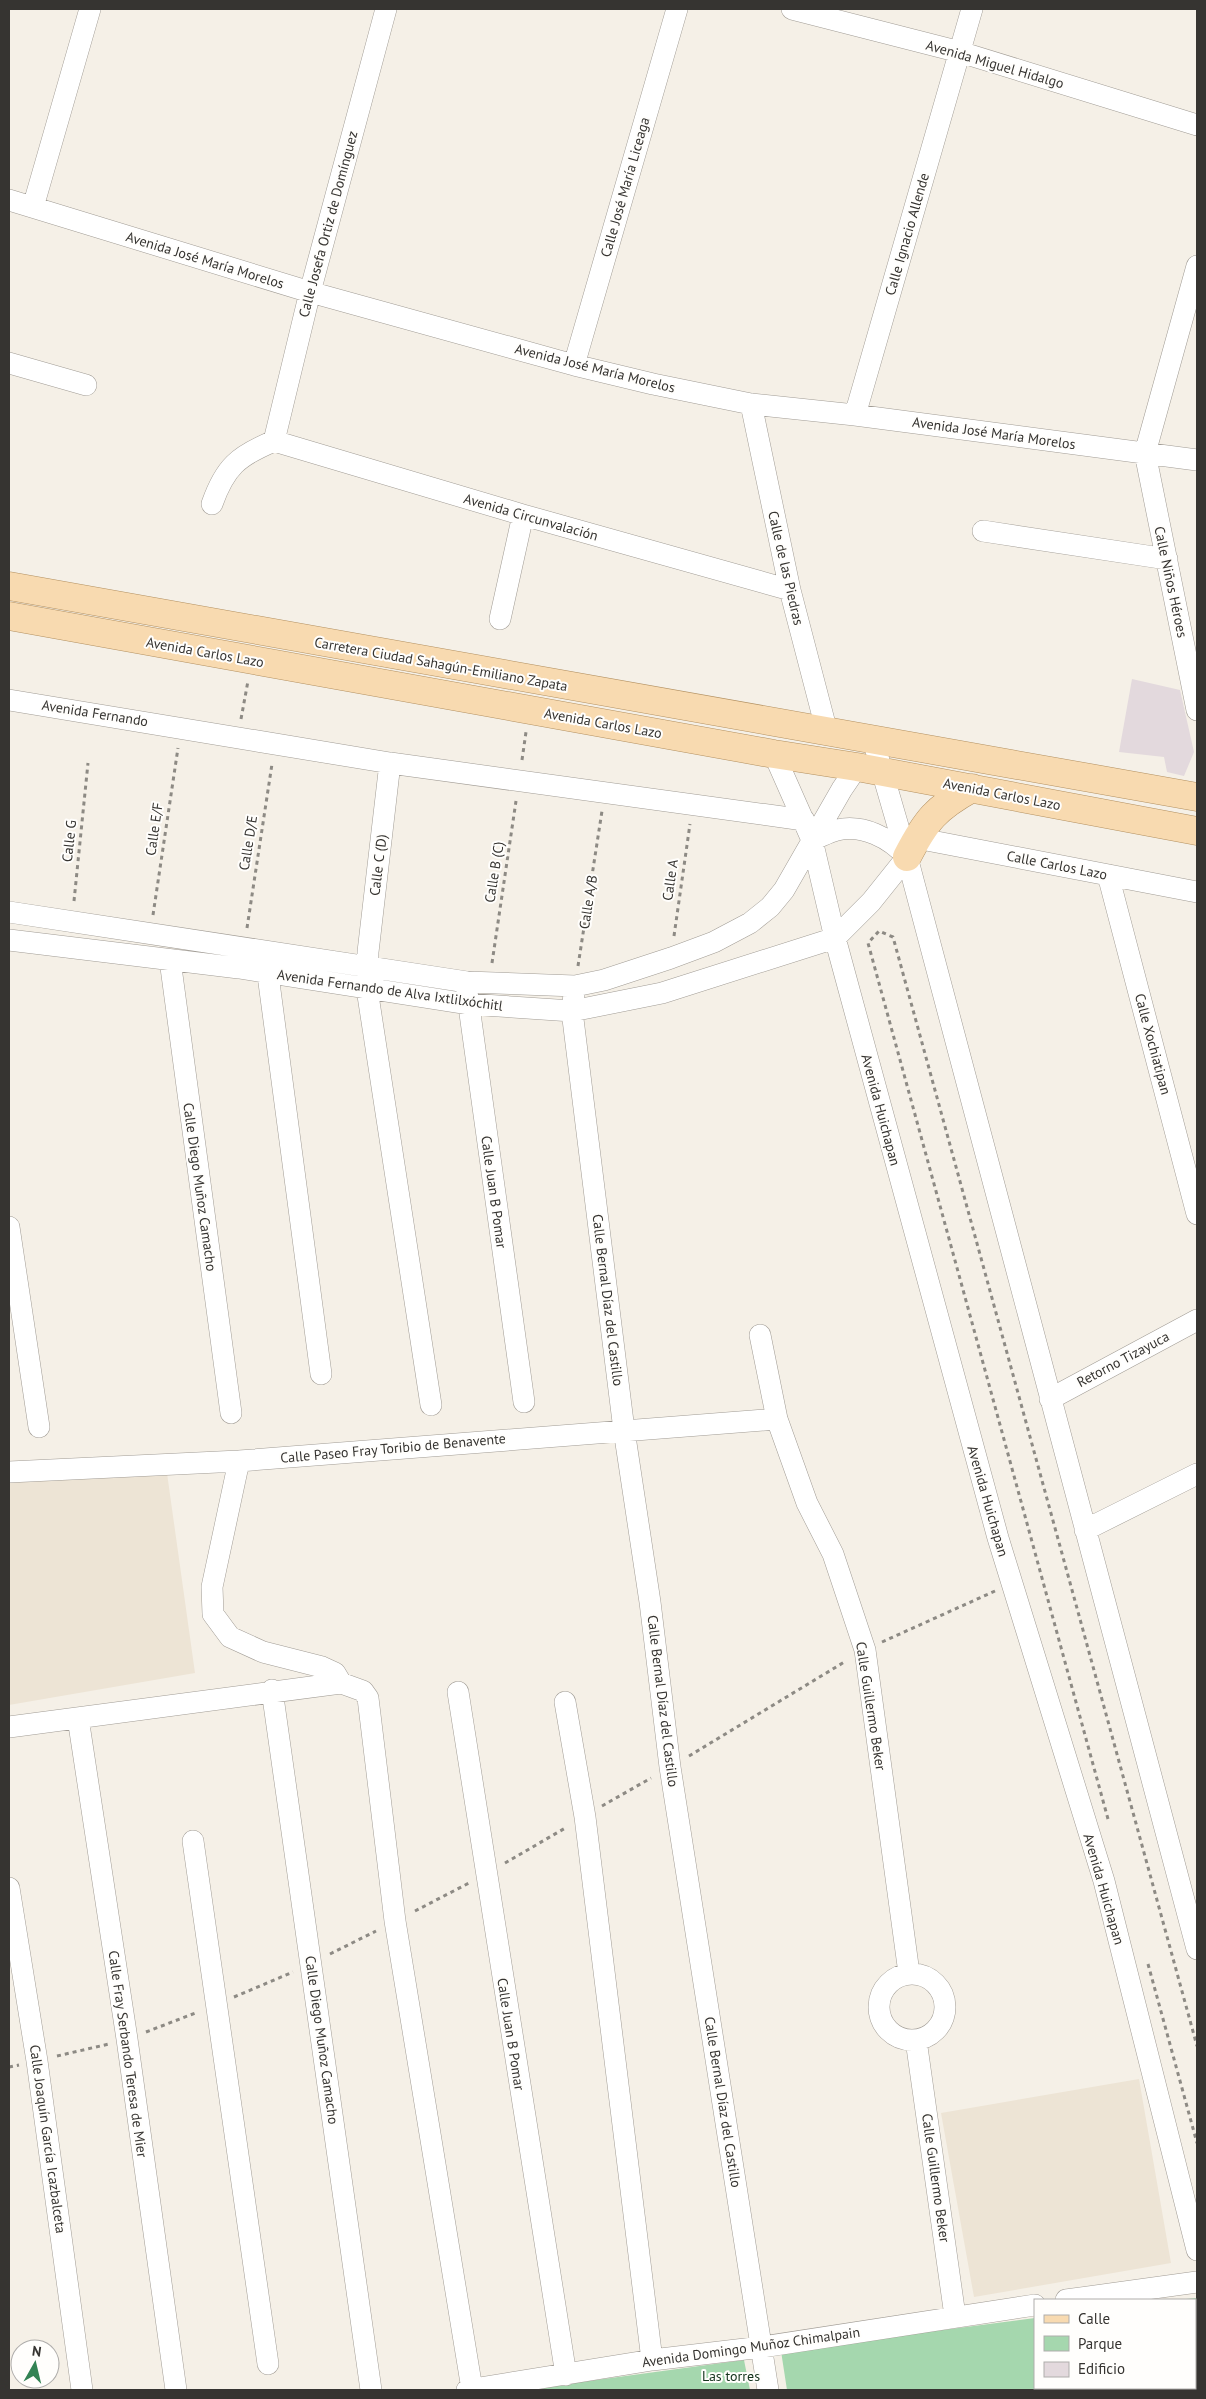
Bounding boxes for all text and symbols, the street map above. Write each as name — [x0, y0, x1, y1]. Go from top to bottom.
street label: Avenida Miguel Hidalgo — [924, 36, 1066, 92]
street label: Calle José María Liceaga — [596, 115, 654, 259]
street label: Calle Josefa Ortiz de Domínguez — [294, 129, 362, 319]
street label: Calle Ignacio Allende — [881, 171, 933, 297]
street label: Avenida José María Morelos — [124, 227, 286, 293]
street label: Avenida José María Morelos — [513, 339, 677, 397]
street label: Avenida José María Morelos — [911, 413, 1077, 453]
street label: Avenida Circunvalación — [462, 489, 600, 545]
street label: Calle de las Piedras — [764, 509, 808, 627]
street label: Calle Niños Héroes — [1150, 525, 1192, 639]
street label: Avenida Carlos Lazo — [145, 633, 265, 671]
street label: Carretera Ciudad Sahagún-Emiliano Zapata — [313, 633, 569, 695]
street label: Avenida Fernando — [41, 696, 149, 730]
street label: Avenida Carlos Lazo — [543, 704, 663, 742]
street label: Avenida Carlos Lazo — [942, 774, 1062, 814]
street label: Calle E/F — [141, 801, 167, 857]
street label: Calle D/E — [235, 814, 261, 872]
street label: Calle G — [58, 819, 80, 863]
street label: Calle C (D) — [365, 833, 391, 897]
street label: Calle B (C) — [480, 840, 508, 904]
street label: Calle Carlos Lazo — [1005, 846, 1109, 884]
street label: Calle A — [658, 857, 682, 902]
street label: Calle A/B — [575, 874, 601, 930]
street label: Avenida Fernando de Alva Ixtlilxóchitl — [276, 965, 504, 1015]
street label: Calle Xochiatipan — [1131, 991, 1175, 1097]
street label: Avenida Huichapan — [857, 1052, 905, 1168]
street label: Calle Diego Muñoz Camacho — [179, 1102, 221, 1272]
street label: Calle Juan B Pomar — [477, 1135, 511, 1250]
street label: Calle Bernal Díaz del Castillo — [589, 1213, 627, 1387]
street label: Retorno Tizayuca — [1074, 1327, 1172, 1391]
street label: Calle Paseo Fray Toribio de Benavente — [280, 1429, 506, 1467]
street label: Avenida Huichapan — [964, 1443, 1012, 1559]
street label: Calle Bernal Díaz del Castillo — [644, 1614, 682, 1788]
street label: Calle Guillermo Beker — [852, 1640, 890, 1772]
street label: Avenida Huichapan — [1080, 1831, 1128, 1947]
street label: Calle Fray Serbando Teresa de Mier — [105, 1949, 151, 2159]
street label: Calle Diego Muñoz Camacho — [301, 1955, 343, 2125]
street label: Calle Juan B Pomar — [493, 1977, 529, 2092]
street label: Calle Bernal Díaz del Castillo — [701, 2015, 745, 2189]
street label: Calle Joaquín García Icazbalceta — [26, 2043, 70, 2235]
street label: Calle Guillermo Beker — [918, 2112, 954, 2244]
legend — [1034, 2299, 1196, 2389]
text: Calle — [1078, 2309, 1110, 2328]
street label: Avenida Domingo Muñoz Chimalpain — [641, 2323, 861, 2371]
text: Parque — [1078, 2334, 1122, 2353]
north arrow — [10, 2339, 60, 2389]
text: N — [31, 2342, 43, 2361]
text: Edificio — [1078, 2359, 1125, 2378]
park label: Las torres — [702, 2367, 760, 2385]

